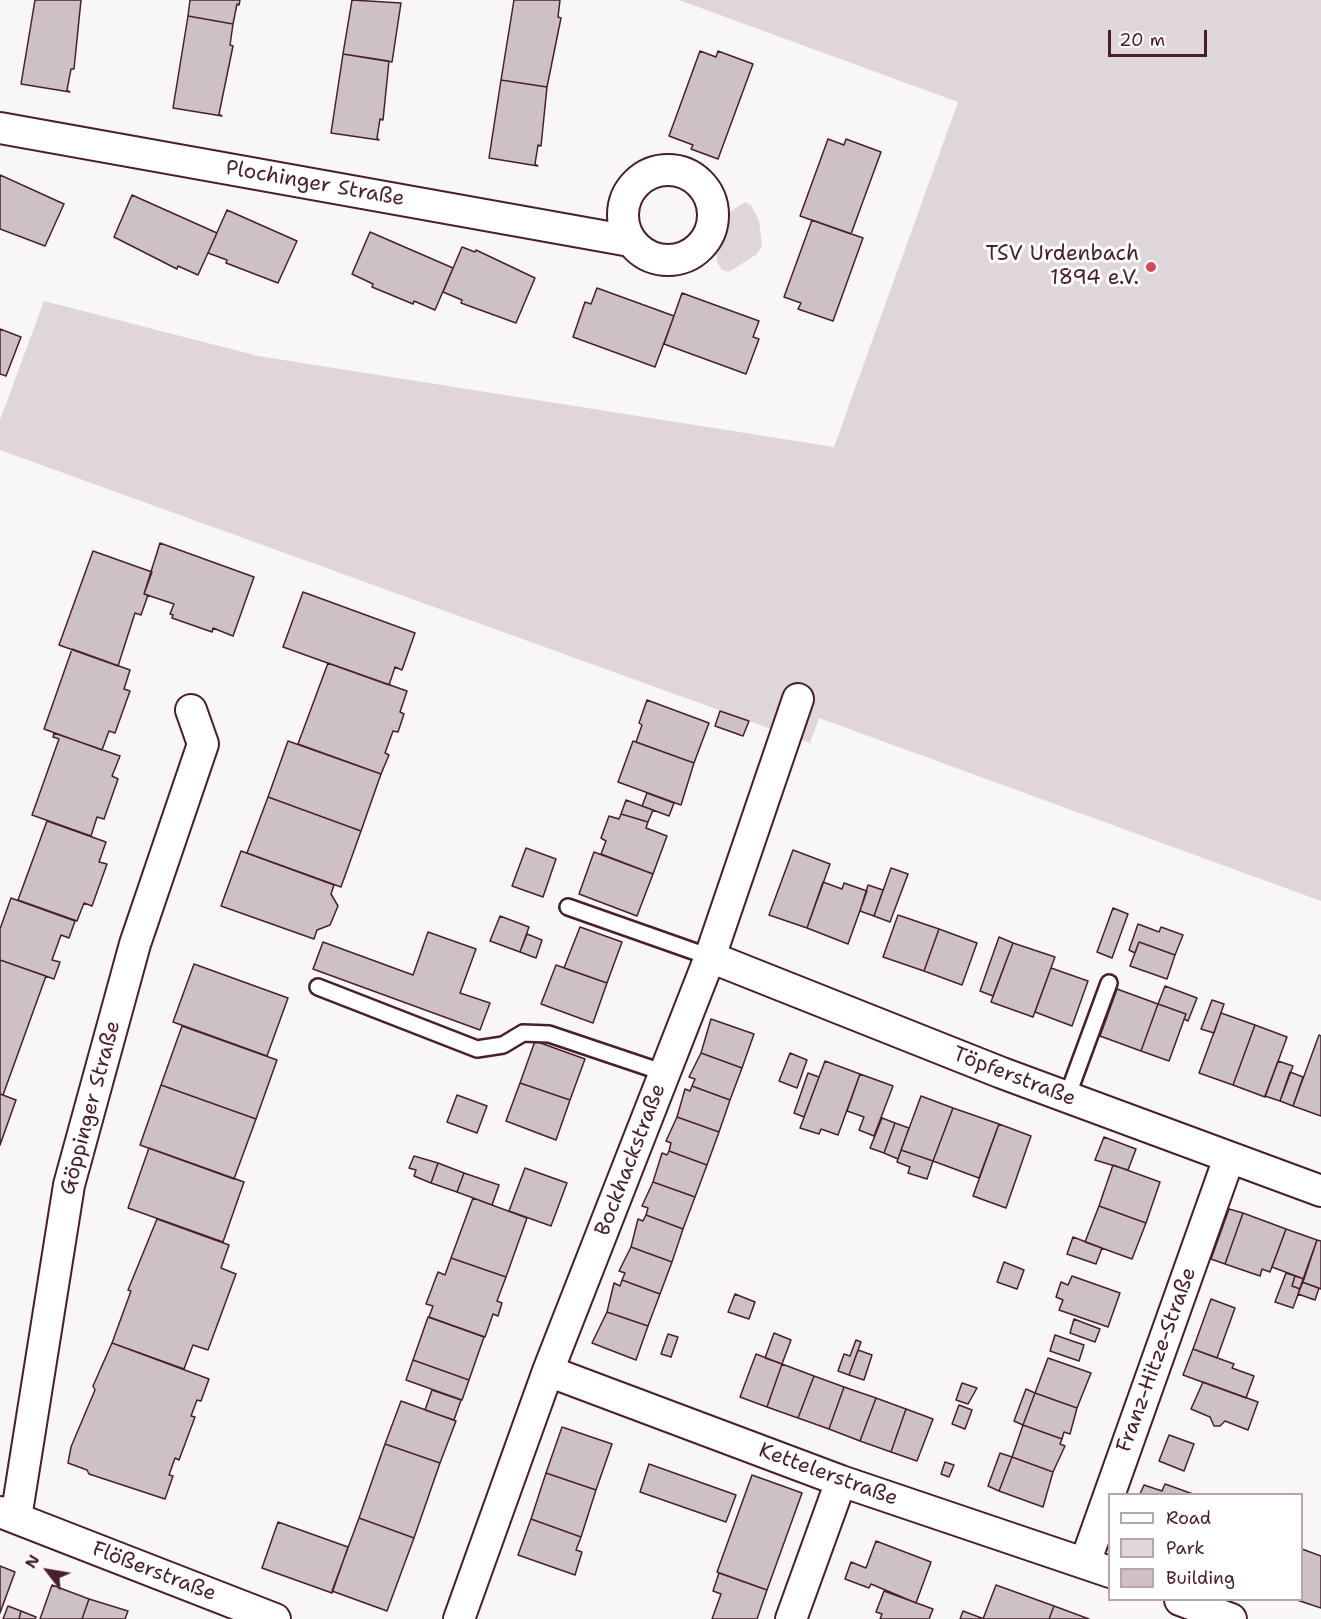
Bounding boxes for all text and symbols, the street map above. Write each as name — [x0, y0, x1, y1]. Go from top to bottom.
scale bar — [1111, 18, 1210, 56]
text: 20 m — [1119, 28, 1165, 52]
street label: Plochinger Straße — [224, 156, 406, 212]
place label: TSV Urdenbach 1894 e.V. — [986, 242, 1139, 292]
marker: TSV Urdenbach 1894 e.V. — [1144, 260, 1158, 274]
street label: Göppinger Straße — [56, 1018, 126, 1198]
street label: Töpferstraße — [949, 1042, 1079, 1112]
street label: Bockhackstraße — [590, 1080, 672, 1240]
street label: Franz-Hitze-Straße — [1112, 1264, 1202, 1456]
street label: Kettelerstraße — [755, 1438, 901, 1512]
legend — [1108, 1493, 1303, 1601]
text: Road — [1166, 1506, 1211, 1530]
text: Park — [1166, 1536, 1205, 1560]
street label: Flößerstraße — [88, 1537, 220, 1607]
north arrow — [18, 1541, 78, 1601]
text: N — [20, 1551, 44, 1572]
text: Building — [1166, 1566, 1235, 1590]

